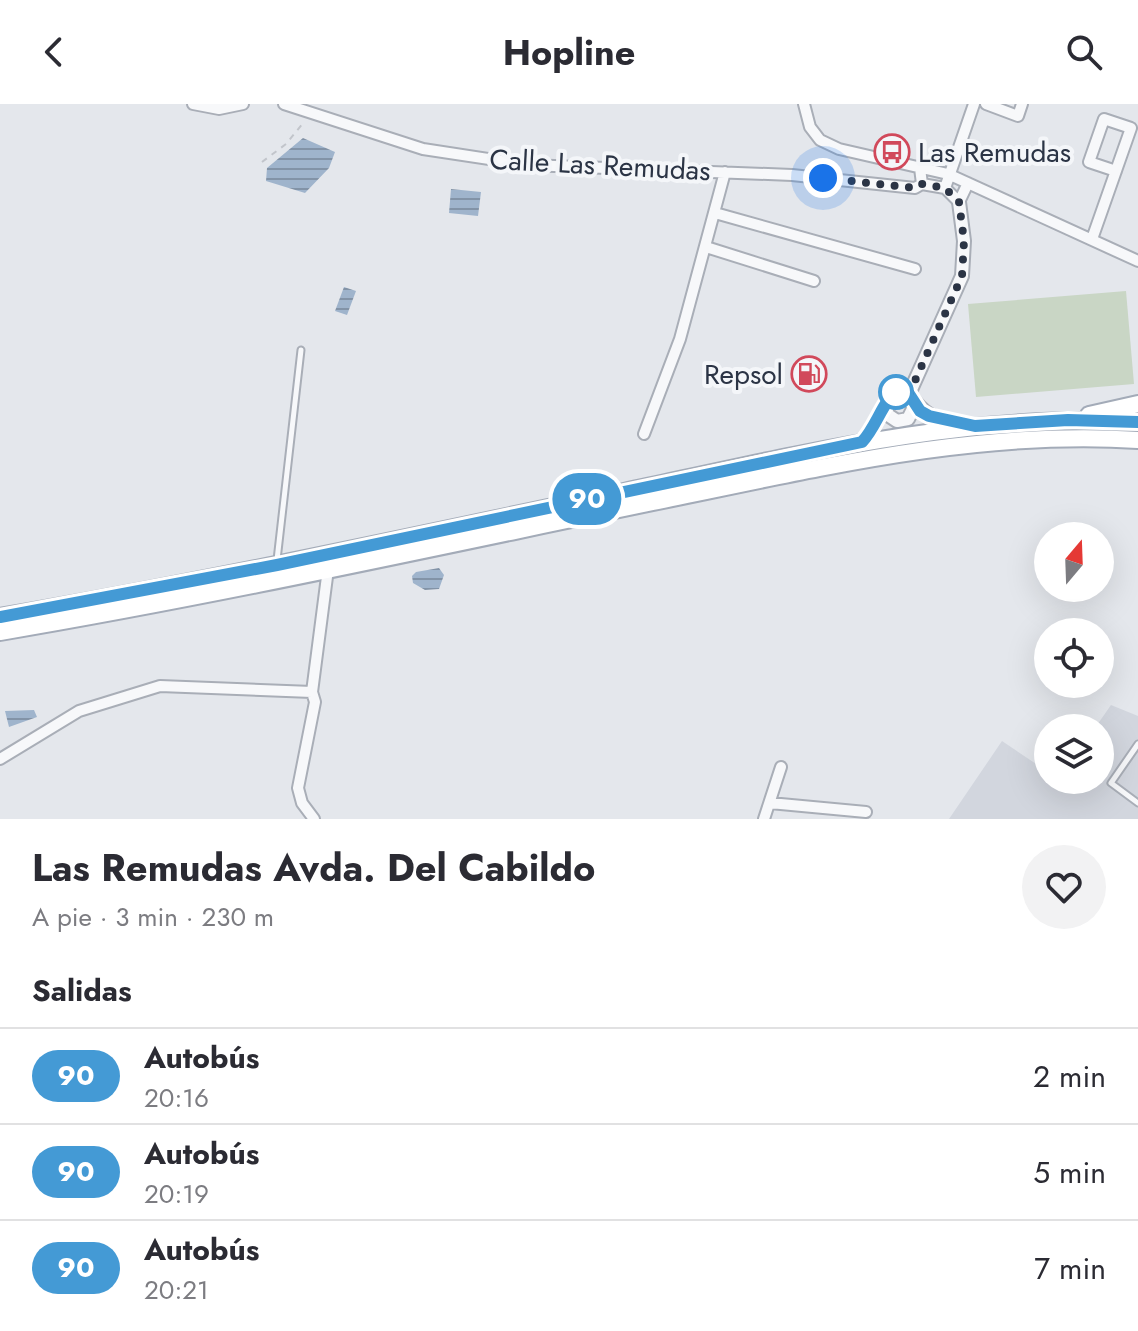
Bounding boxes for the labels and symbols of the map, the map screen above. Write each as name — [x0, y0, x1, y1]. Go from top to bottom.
place label: Las Remudas — [918, 132, 1071, 173]
bus stop icon: Las Remudas — [873, 133, 911, 171]
street label: Calle Las Remudas — [488, 139, 712, 191]
your location — [803, 158, 843, 198]
place label: Repsol — [704, 354, 783, 395]
fuel station icon: Repsol — [790, 355, 828, 393]
unlabelled marker — [879, 375, 913, 409]
line badge: 90 — [551, 473, 623, 525]
north arrow — [1034, 522, 1114, 602]

